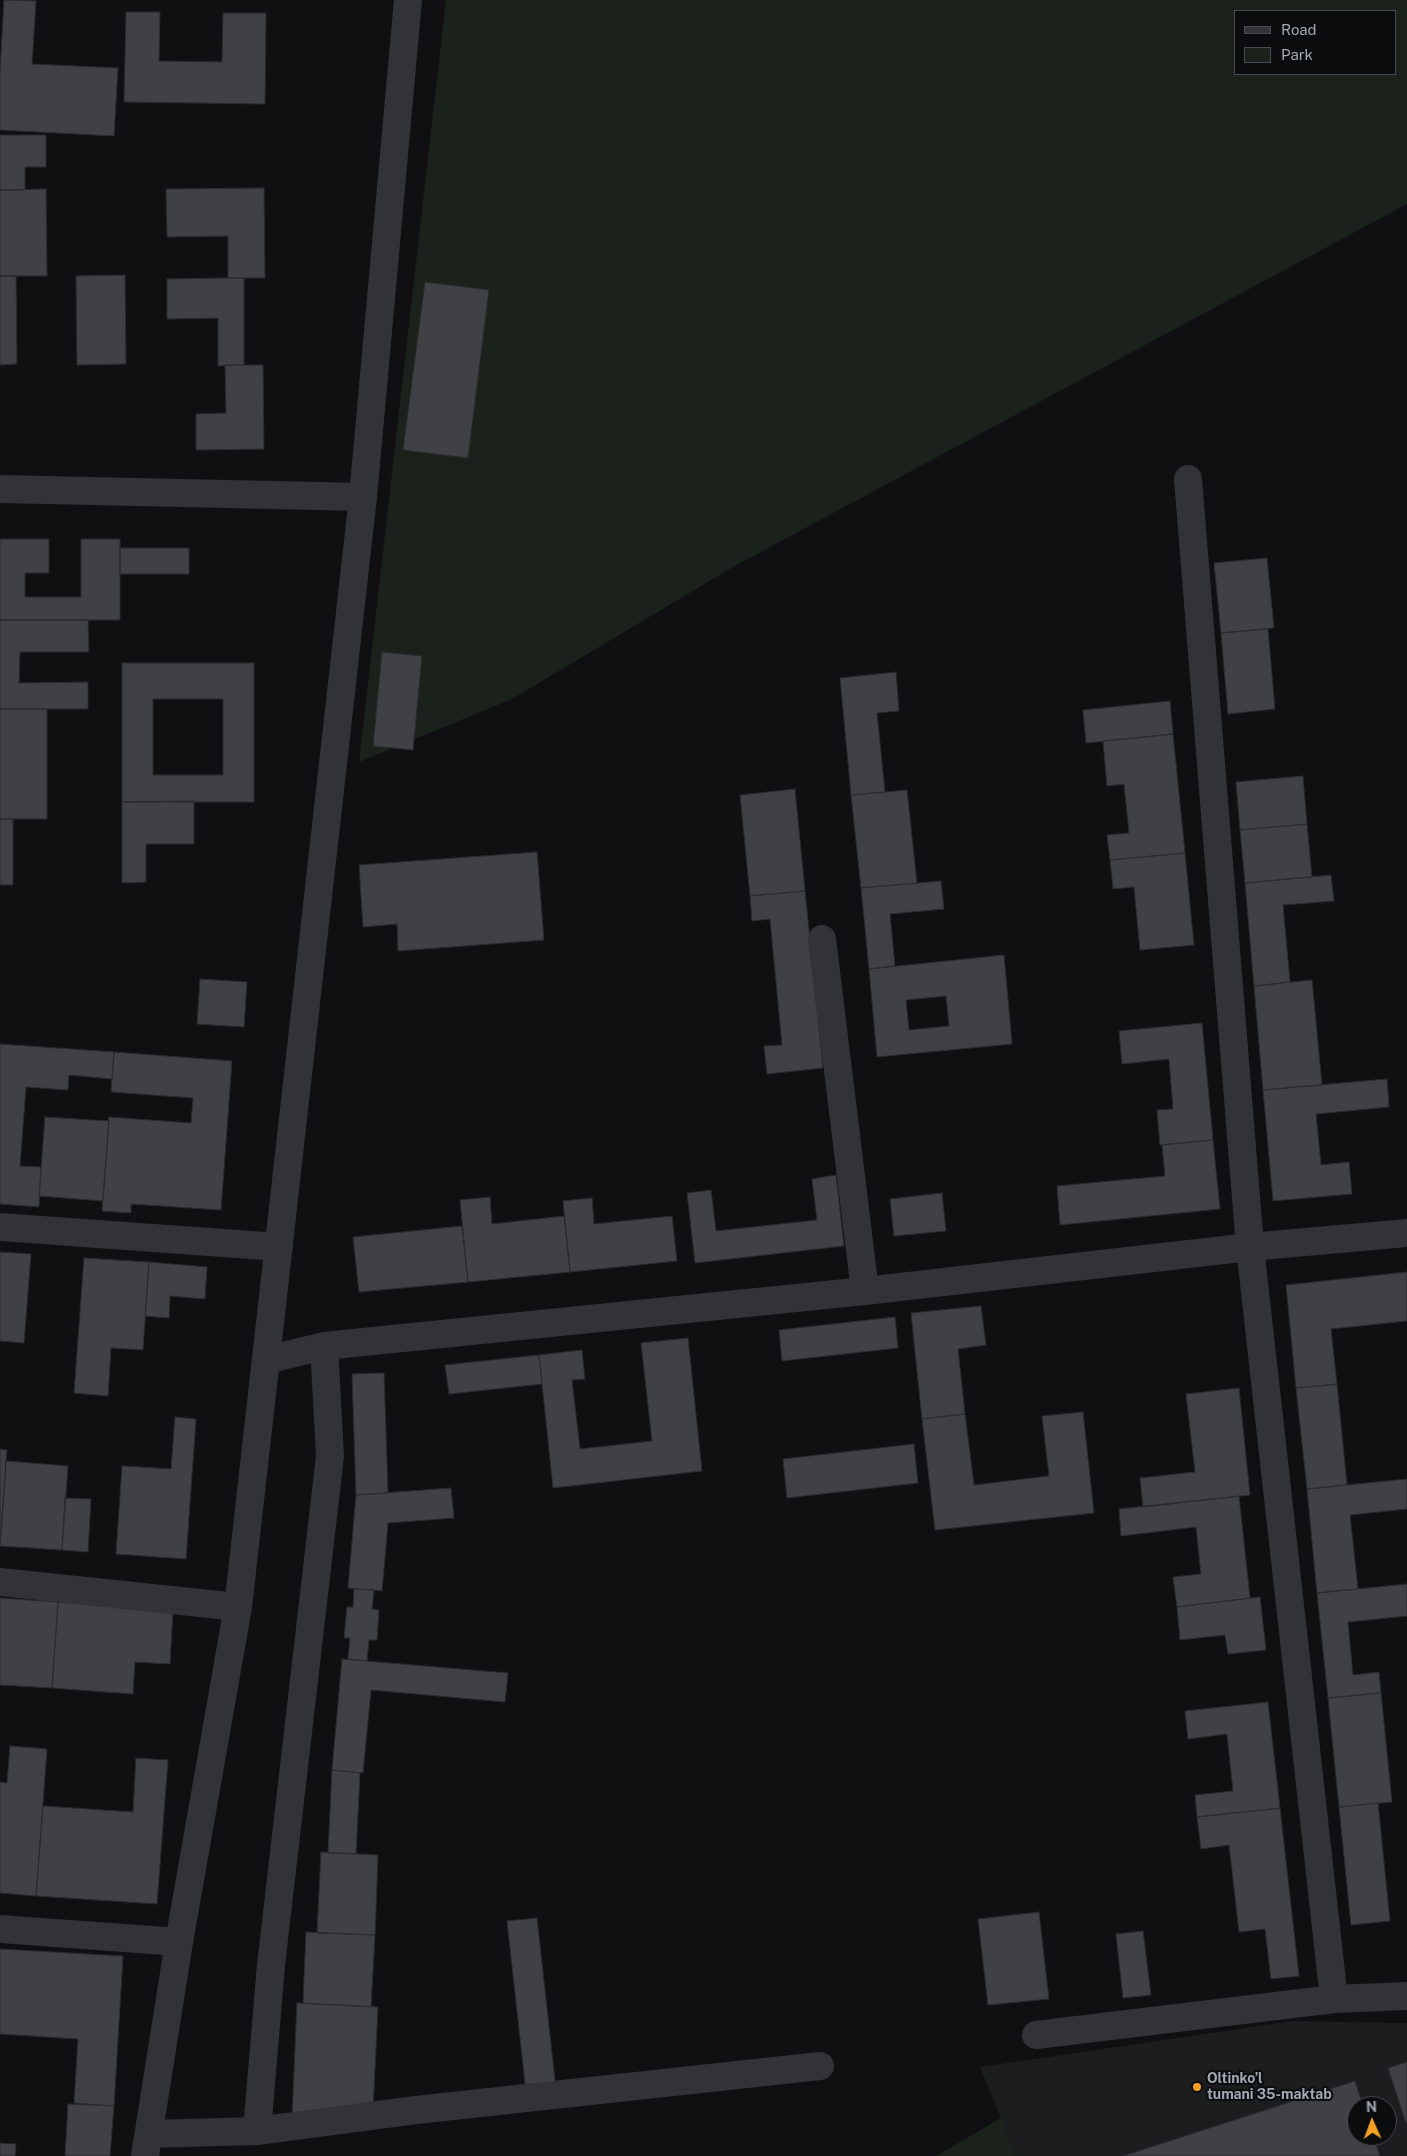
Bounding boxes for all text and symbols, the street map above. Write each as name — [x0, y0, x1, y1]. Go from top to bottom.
legend — [1234, 10, 1397, 75]
text: Road — [1281, 21, 1317, 38]
text: Park — [1281, 46, 1313, 63]
place label: Oltinko’l tumani 35-maktab — [1207, 2071, 1332, 2104]
marker: Oltinko’l tumani 35-maktab — [1191, 2081, 1203, 2093]
north arrow — [1347, 2096, 1397, 2146]
text: N — [1366, 2099, 1377, 2115]

